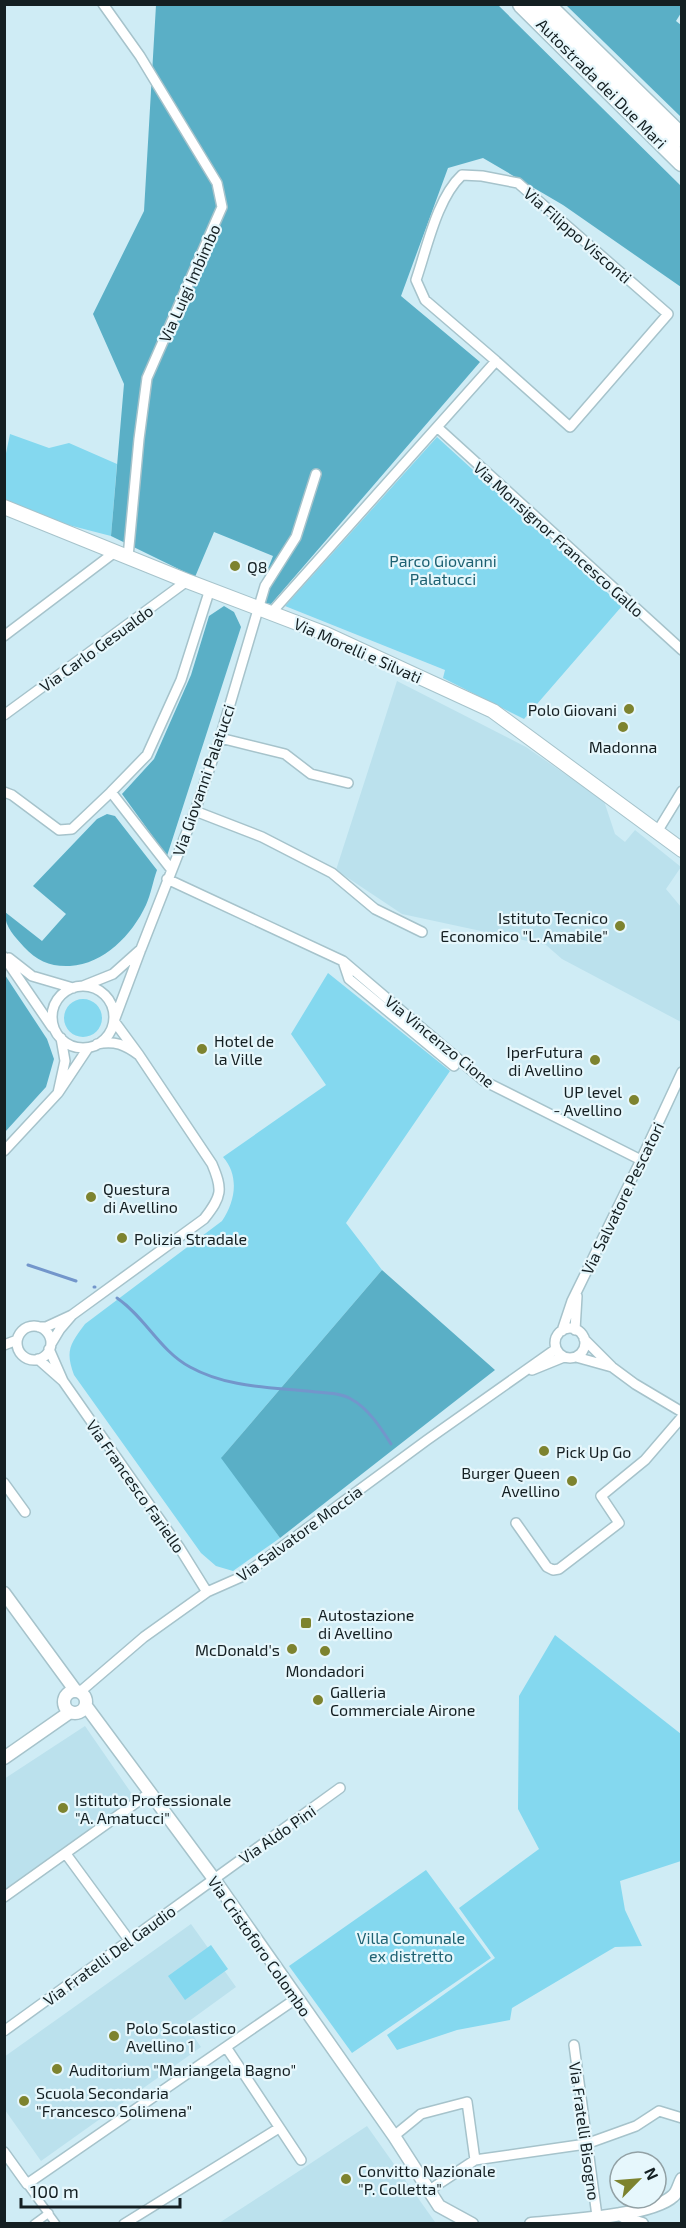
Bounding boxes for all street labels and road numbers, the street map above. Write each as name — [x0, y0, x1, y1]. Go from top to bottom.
street label: Autostrada dei Due Mari — [533, 14, 671, 152]
street label: Via Filippo Visconti — [520, 183, 636, 287]
street label: Via Luigi Imbimbo — [154, 221, 224, 345]
street label: Via Monsignor Francesco Gallo — [470, 457, 648, 621]
street label: Via Carlo Gesualdo — [36, 600, 156, 696]
street label: Via Morelli e Silvati — [291, 613, 425, 687]
street label: Via Giovanni Palatucci — [168, 702, 238, 858]
street label: Via Vincenzo Cione — [382, 991, 498, 1091]
street label: Via Salvatore Pescatori — [577, 1119, 667, 1277]
street label: Via Francesco Fariello — [83, 1416, 189, 1556]
street label: Via Salvatore Moccia — [233, 1481, 365, 1585]
street label: Via Aldo Pini — [235, 1801, 319, 1867]
street label: Via Cristoforo Colombo — [204, 1872, 316, 2020]
street label: Via Fratelli Del Gaudio — [39, 1901, 179, 2009]
street label: Via Fratelli Bisogno — [566, 2060, 604, 2202]

